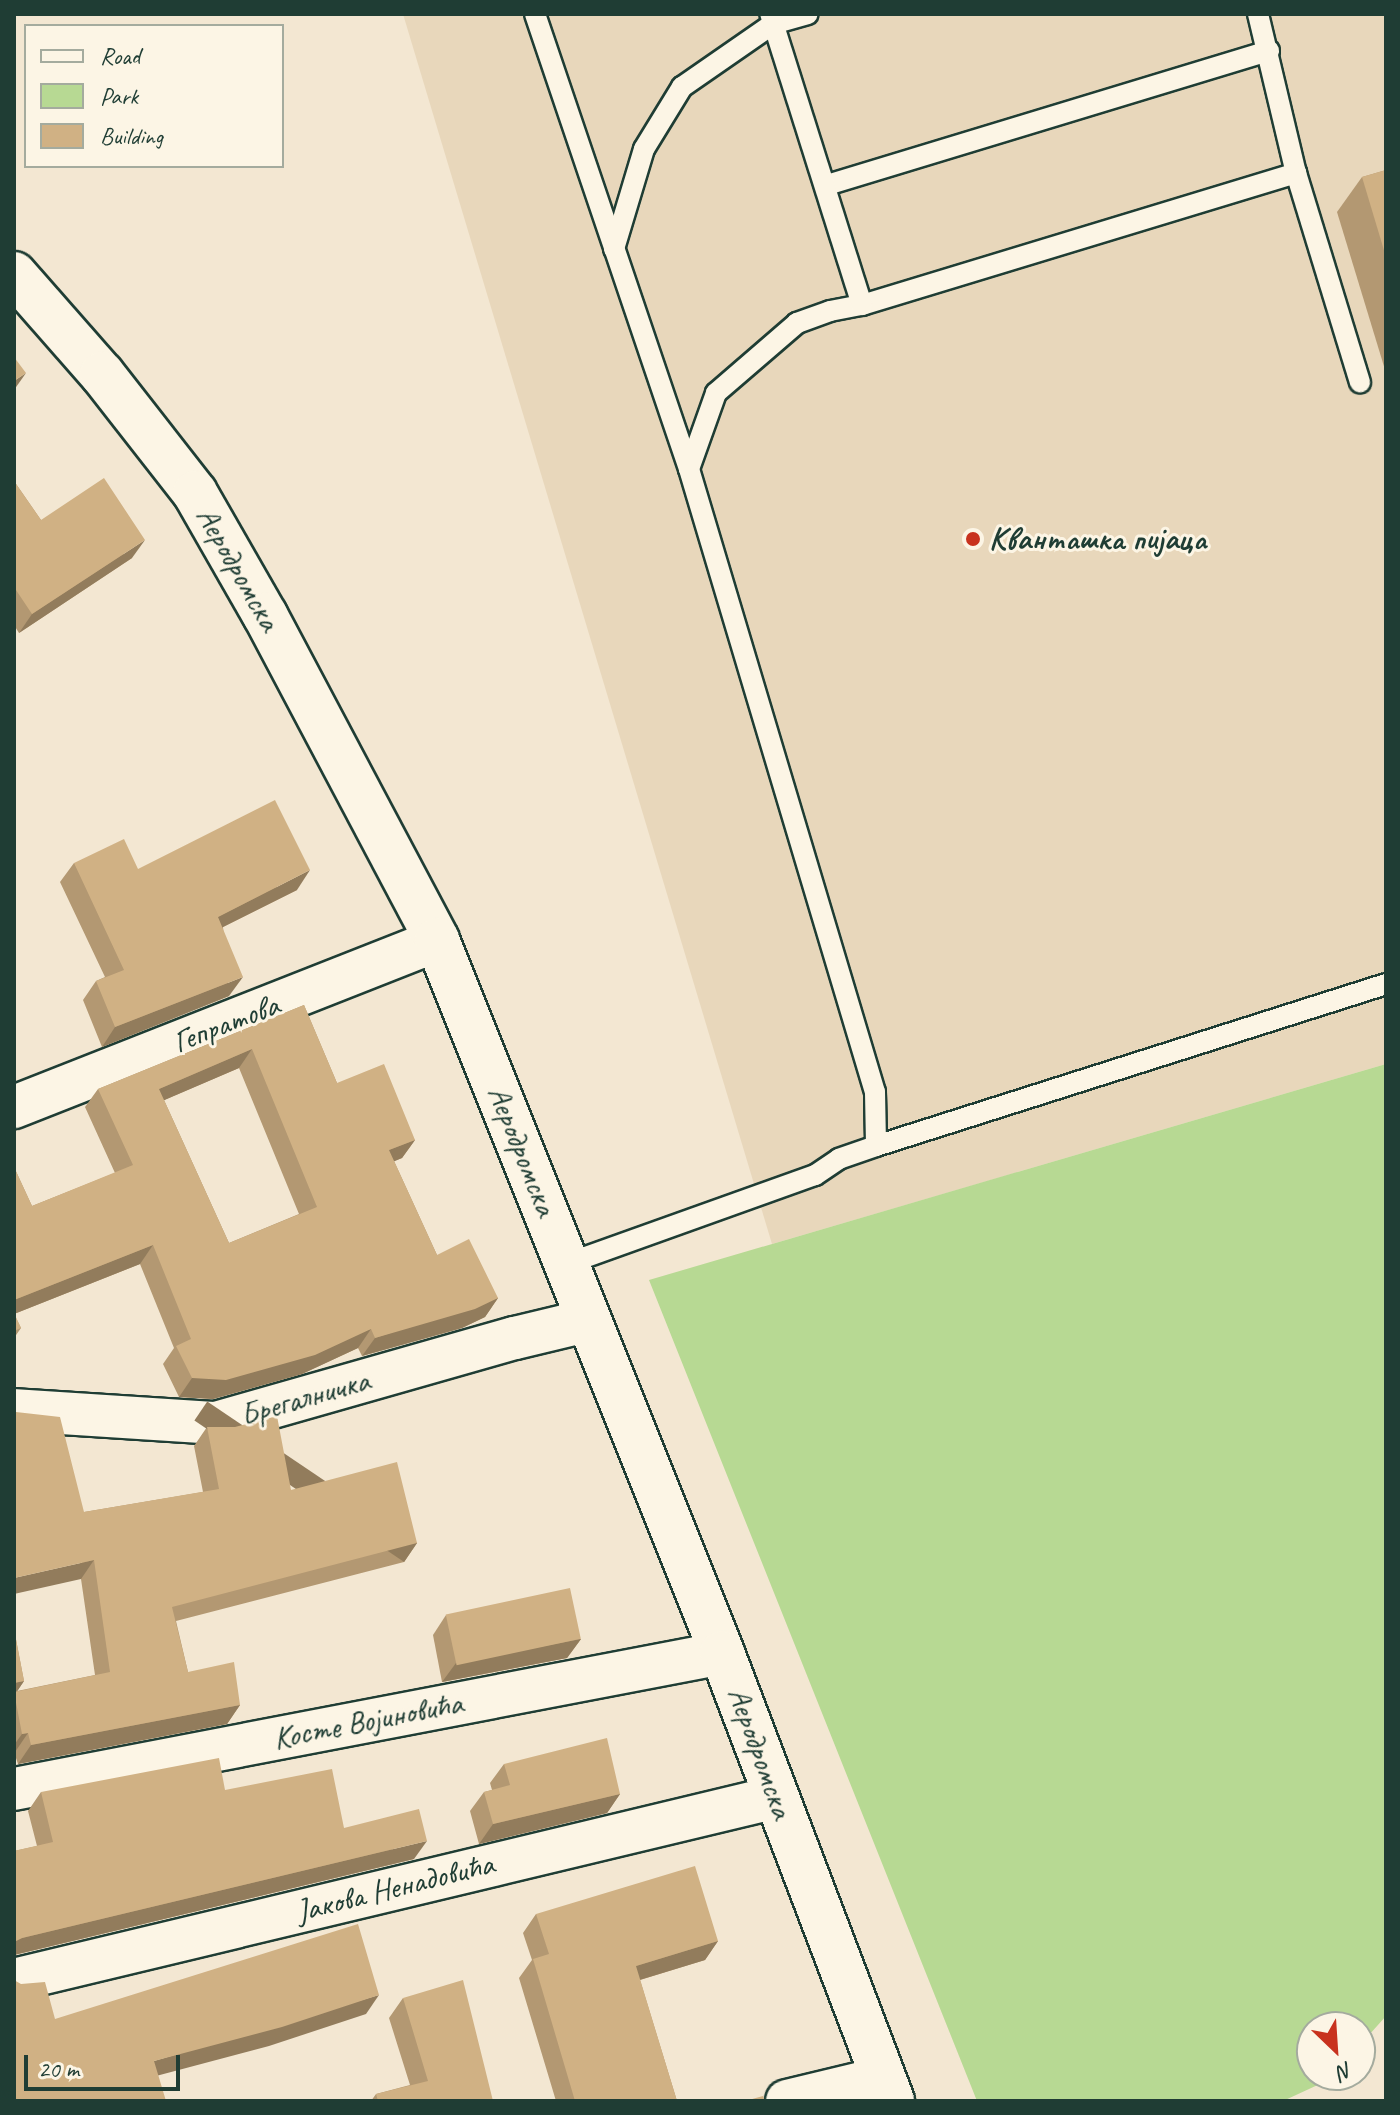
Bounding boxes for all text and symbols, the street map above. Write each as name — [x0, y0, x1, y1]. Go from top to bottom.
legend — [24, 24, 284, 168]
text: Road — [100, 41, 140, 71]
text: Park — [100, 81, 138, 111]
text: Building — [100, 121, 163, 151]
street label: Аеродромска — [187, 500, 289, 638]
place label: Кванташка пијаца — [989, 520, 1206, 558]
marker: Кванташка пијаца — [964, 530, 982, 548]
street label: Гепратова — [167, 986, 285, 1062]
street label: Аеродромска — [479, 1080, 565, 1222]
street label: Брегалничка — [236, 1361, 374, 1435]
street label: Аеродромска — [719, 1682, 801, 1824]
street label: Косте Војиновића — [269, 1684, 467, 1758]
street label: Јакова Ненадовића — [292, 1845, 498, 1931]
north arrow — [1296, 2011, 1376, 2091]
scale bar — [28, 2039, 184, 2089]
text: 20 m — [38, 2054, 79, 2084]
text: N — [1333, 2055, 1357, 2087]

